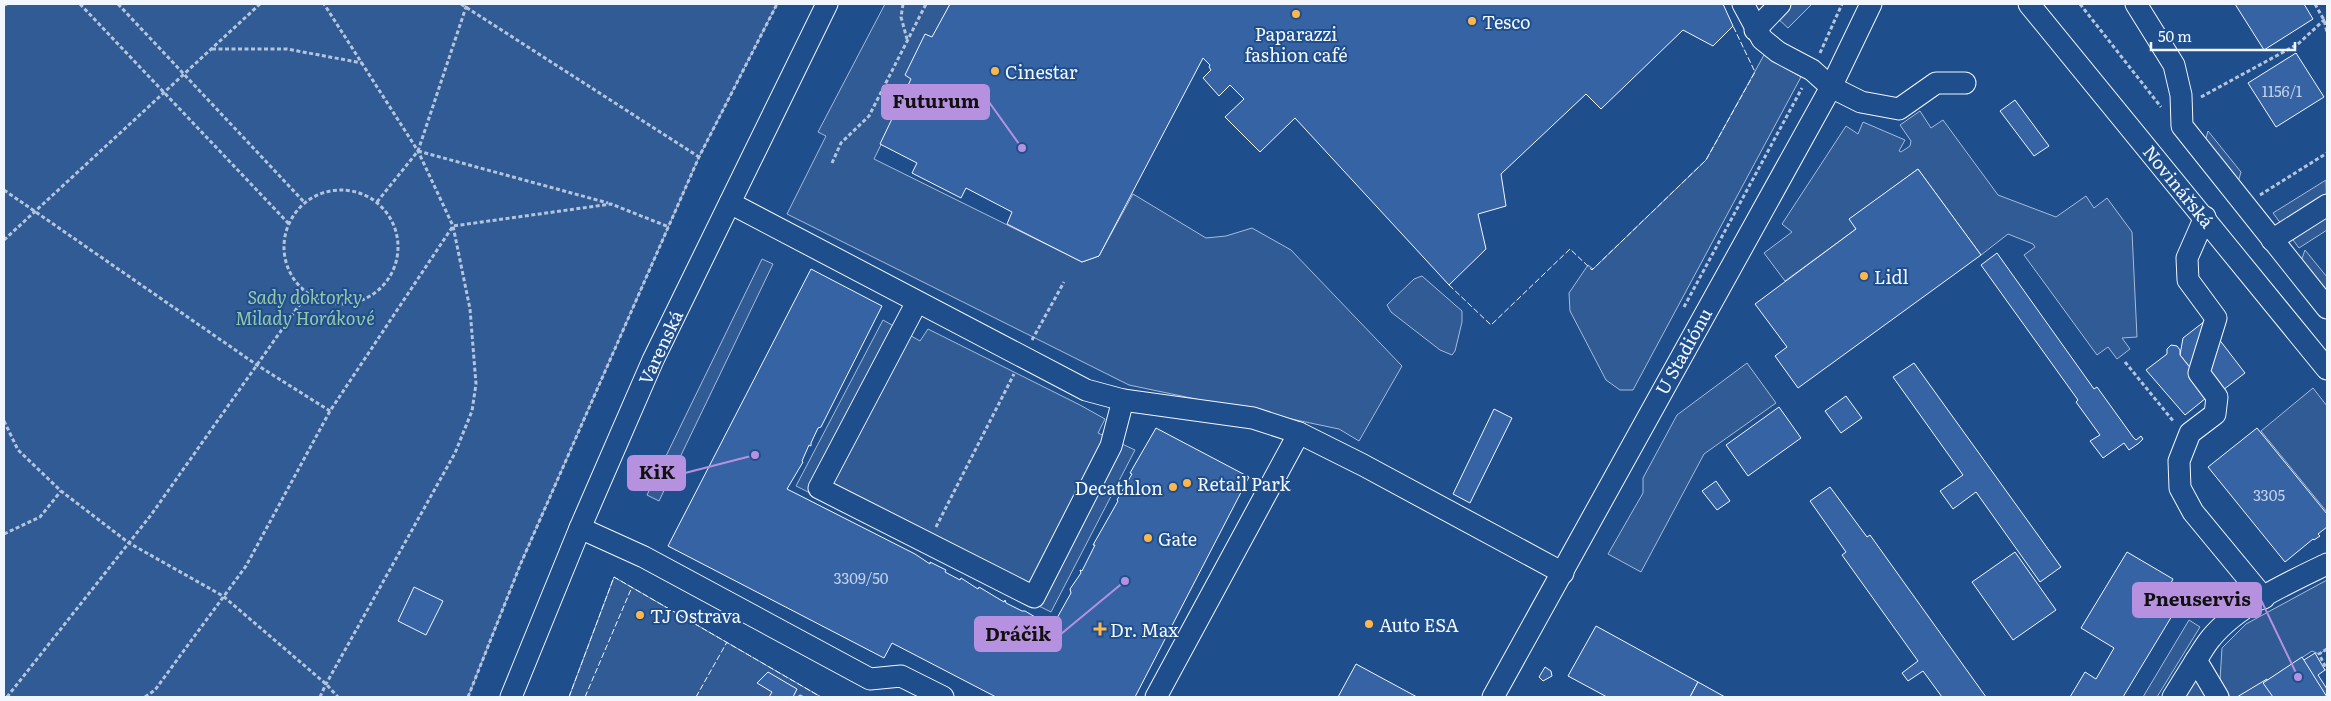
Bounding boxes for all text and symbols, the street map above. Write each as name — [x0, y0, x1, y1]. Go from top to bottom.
marker: Paparazzi fashion café — [1290, 8, 1302, 20]
place label: Tesco — [1482, 8, 1531, 35]
marker: Tesco — [1466, 15, 1478, 27]
place label: Paparazzi fashion café — [1244, 20, 1348, 68]
scale bar — [2151, 20, 2295, 52]
text: 50 m — [2158, 24, 2192, 47]
place label: Cinestar — [1005, 58, 1078, 85]
marker: Cinestar — [989, 65, 1001, 77]
house number: 1156/1 — [2262, 79, 2302, 102]
callout: Futurum — [882, 85, 989, 119]
text: Futurum — [892, 86, 980, 114]
street label: Novinářská — [2137, 139, 2221, 234]
place label: Lidl — [1874, 263, 1909, 290]
marker: Lidl — [1858, 270, 1870, 282]
park label: Sady doktorky Milady Horákové — [235, 283, 375, 331]
street label: U Stadiónu — [1648, 303, 1718, 399]
street label: Varenská — [631, 305, 689, 389]
callout: KiK — [628, 456, 685, 490]
text: KiK — [639, 457, 675, 485]
place label: Retail Park — [1197, 470, 1292, 497]
place label: Decathlon — [1074, 474, 1163, 501]
marker: Retail Park — [1181, 477, 1193, 489]
marker: Decathlon — [1167, 481, 1179, 493]
house number: 3305 — [2253, 483, 2285, 506]
place label: Gate — [1158, 525, 1197, 552]
marker: Gate — [1142, 532, 1154, 544]
house number: 3309/50 — [833, 566, 889, 589]
callout: Pneuservis — [2133, 583, 2261, 617]
text: Pneuservis — [2143, 584, 2251, 612]
place label: TJ Ostrava — [650, 602, 742, 629]
marker: TJ Ostrava — [634, 609, 646, 621]
place label: Auto ESA — [1379, 611, 1459, 638]
place label: Dr. Max — [1110, 616, 1179, 643]
callout: Dráčik — [975, 617, 1061, 651]
marker: Auto ESA — [1363, 618, 1375, 630]
text: Dráčik — [985, 619, 1051, 647]
marker: Dr. Max — [1094, 623, 1106, 635]

